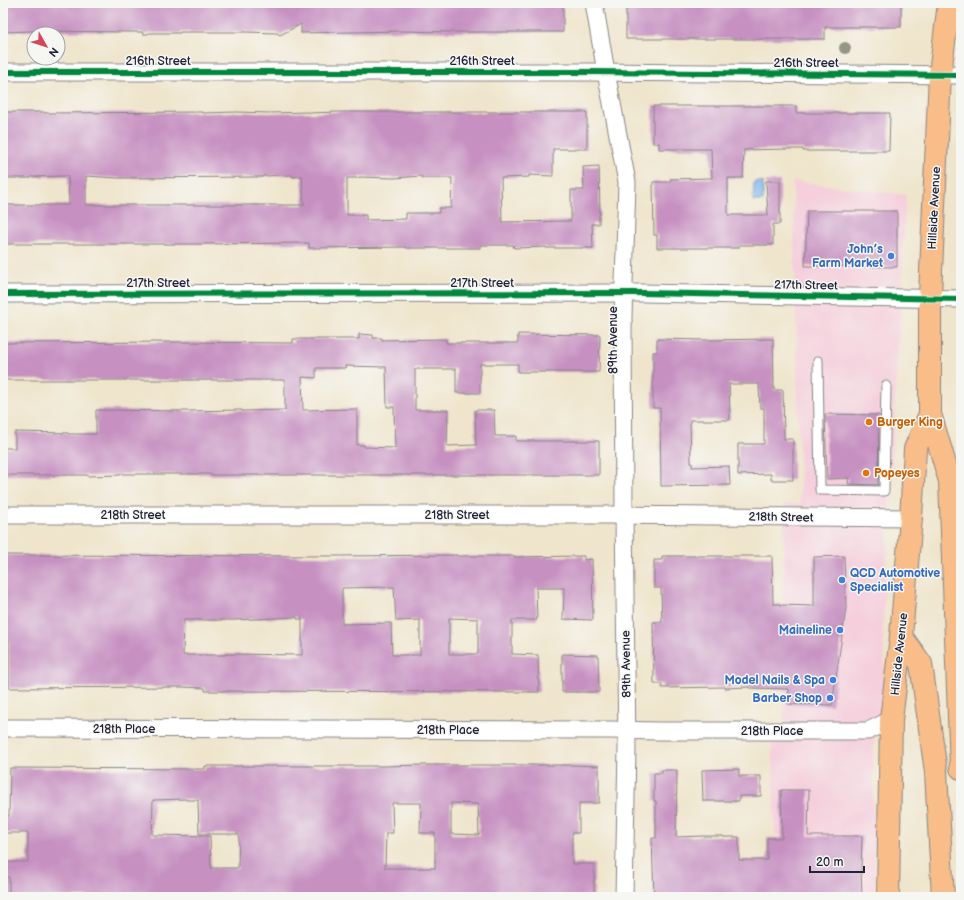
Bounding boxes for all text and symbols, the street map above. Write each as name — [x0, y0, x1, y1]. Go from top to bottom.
north arrow — [26, 26, 66, 66]
text: N — [46, 45, 61, 59]
street label: 216th Street — [125, 54, 191, 69]
street label: 216th Street — [449, 54, 515, 69]
street label: 216th Street — [773, 56, 839, 71]
street label: Hillside Avenue — [925, 166, 944, 250]
place label: John’s Farm Market — [812, 242, 883, 271]
marker: John’s Farm Market — [886, 251, 896, 261]
street label: 217th Street — [126, 276, 190, 291]
street label: 217th Street — [450, 276, 514, 291]
street label: 217th Street — [774, 277, 838, 294]
street label: 89th Avenue — [606, 306, 621, 374]
place label: Burger King — [877, 415, 943, 430]
marker: Burger King — [864, 417, 874, 427]
place label: Popeyes — [874, 466, 920, 481]
marker: Popeyes — [861, 468, 871, 478]
street label: 218th Street — [101, 508, 166, 523]
street label: 218th Street — [425, 508, 490, 523]
street label: 218th Street — [748, 509, 814, 526]
place label: QCD Automotive Specialist — [850, 566, 940, 595]
marker: QCD Automotive Specialist — [837, 575, 847, 585]
street label: Hillside Avenue — [888, 612, 911, 696]
place label: Maineline — [779, 623, 832, 638]
marker: Maineline — [835, 625, 845, 635]
street label: 89th Avenue — [618, 630, 635, 698]
place label: Model Nails & Spa — [724, 673, 825, 688]
marker: Model Nails & Spa — [828, 675, 838, 685]
place label: Barber Shop — [752, 691, 822, 706]
marker: Barber Shop — [825, 693, 835, 703]
street label: 218th Place — [93, 722, 155, 737]
street label: 218th Place — [417, 723, 479, 738]
street label: 218th Place — [741, 724, 803, 739]
scale bar — [810, 848, 864, 874]
text: 20 m — [816, 855, 843, 870]

